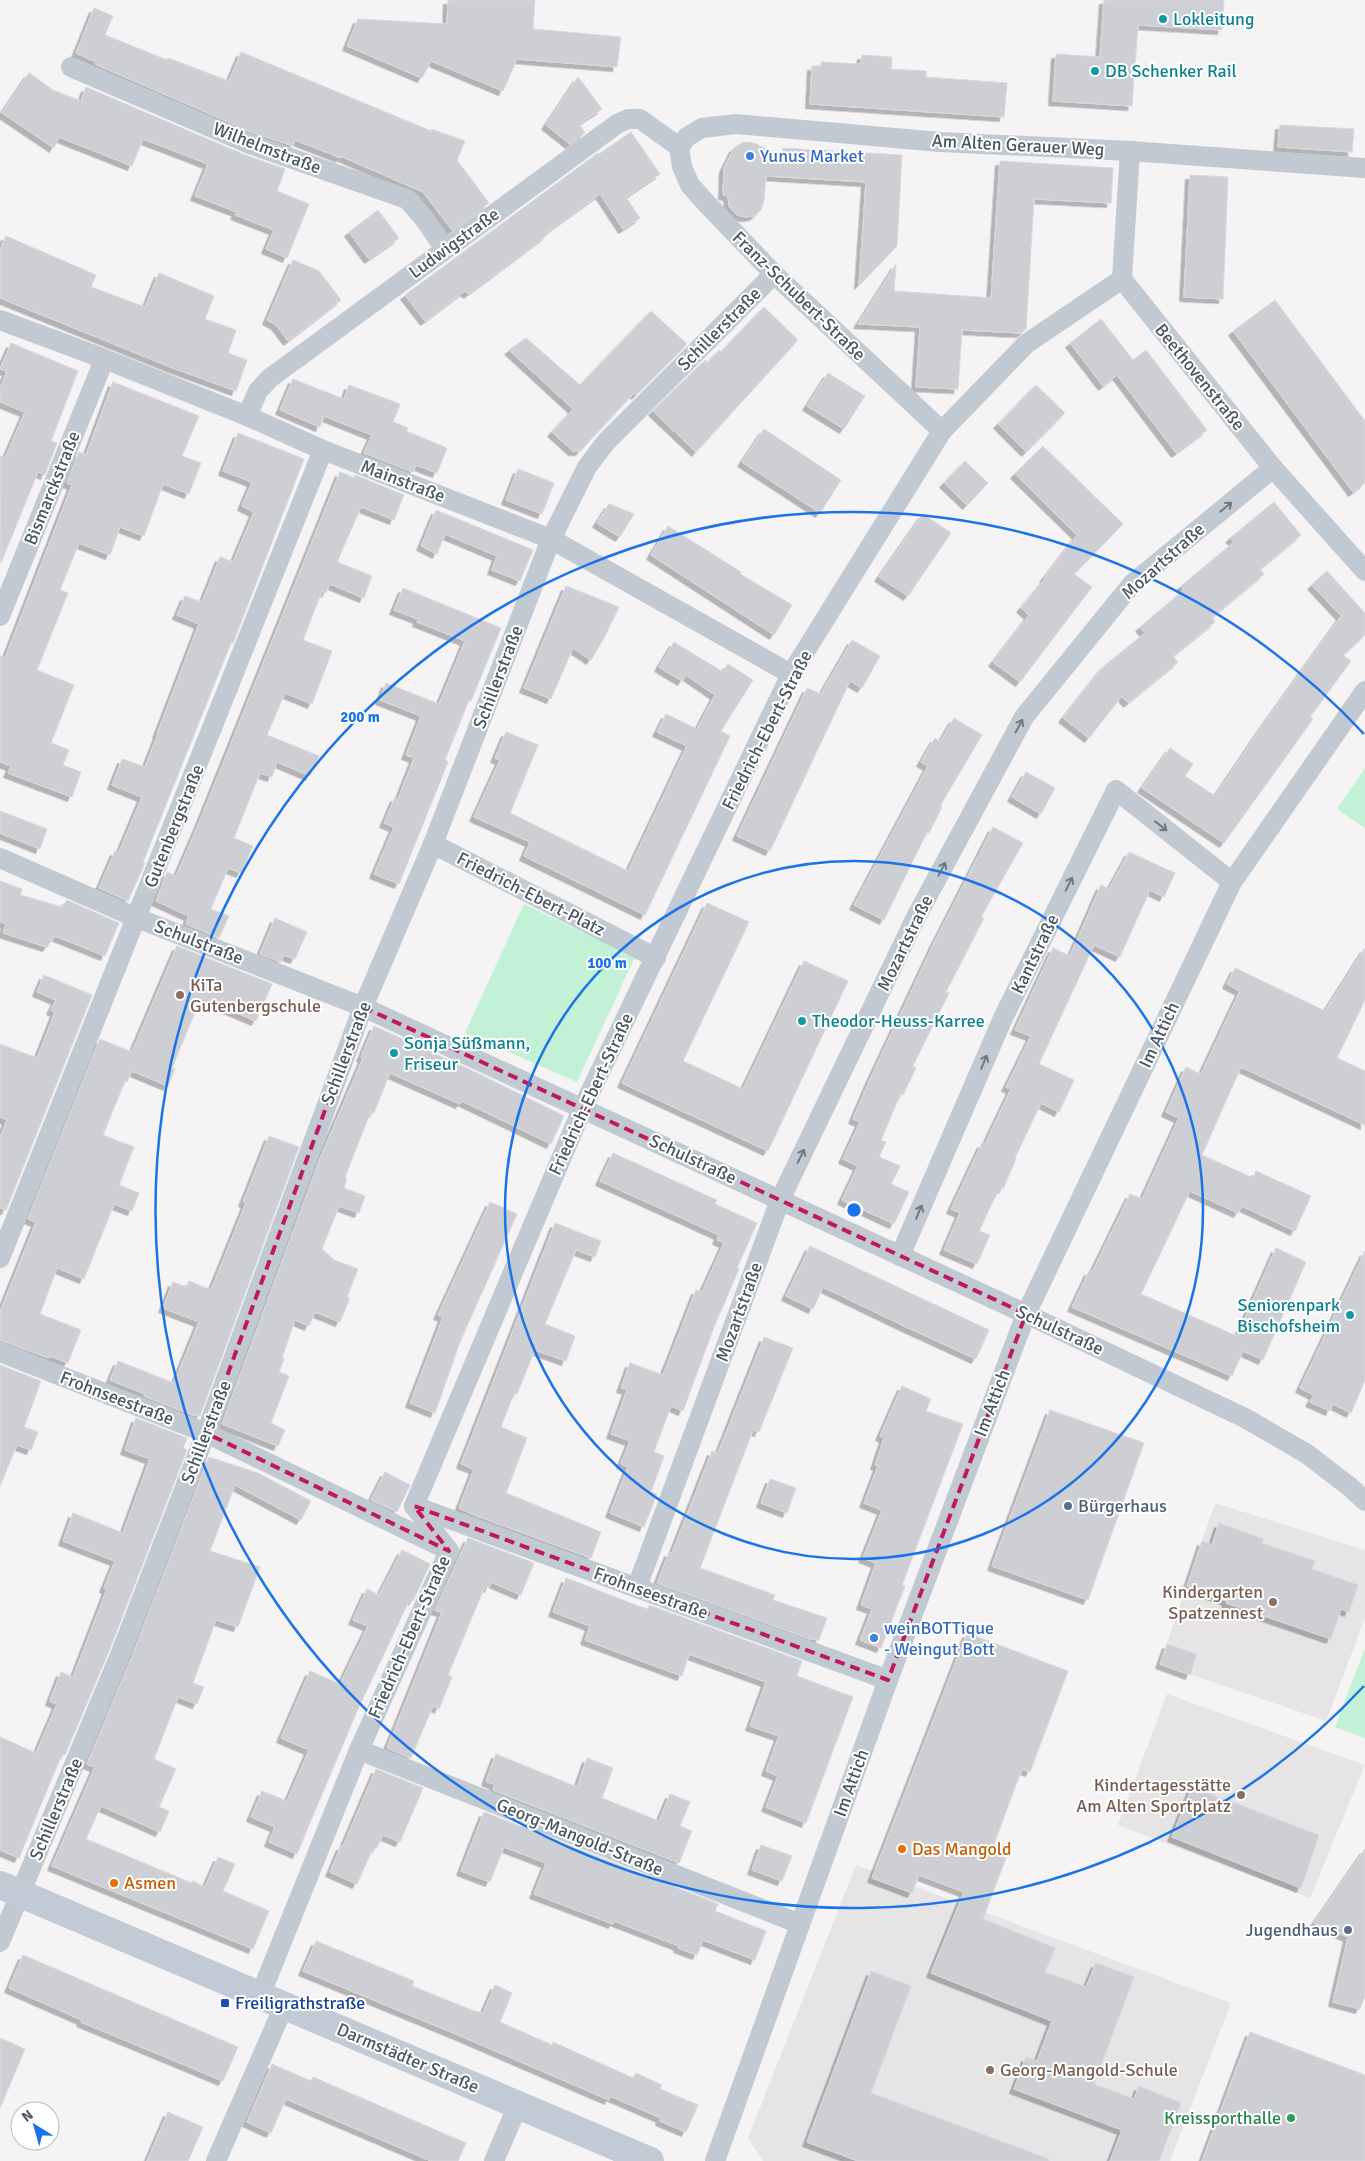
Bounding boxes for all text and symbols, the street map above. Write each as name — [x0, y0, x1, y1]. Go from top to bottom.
place label: Lokleitung — [1173, 8, 1254, 30]
marker: Lokleitung — [1157, 13, 1169, 25]
place label: DB Schenker Rail — [1105, 60, 1237, 82]
marker: DB Schenker Rail — [1089, 65, 1101, 77]
street label: Wilhelmstraße — [210, 117, 324, 179]
street label: Am Alten Gerauer Weg — [931, 129, 1105, 161]
place label: Yunus Market — [760, 145, 864, 167]
marker: Yunus Market — [744, 150, 756, 162]
street label: Ludwigstraße — [405, 203, 503, 283]
street label: Franz-Schubert-Straße — [728, 227, 870, 365]
street label: Schillerstraße — [673, 283, 765, 375]
street label: Beethovenstraße — [1150, 319, 1250, 435]
street label: Bismarckstraße — [19, 428, 85, 548]
street label: Mainstraße — [358, 455, 448, 507]
one-way arrow — [1219, 501, 1232, 512]
street label: Mozartstraße — [1117, 518, 1209, 604]
street label: Schillerstraße — [468, 622, 528, 732]
street label: Friedrich-Ebert-Straße — [717, 646, 817, 814]
text: 200 m — [340, 708, 380, 726]
one-way arrow — [1014, 718, 1024, 733]
street label: Gutenbergstraße — [139, 761, 209, 891]
one-way arrow — [1154, 820, 1167, 831]
street label: Friedrich-Ebert-Platz — [453, 847, 609, 941]
one-way arrow — [937, 861, 947, 876]
one-way arrow — [1064, 877, 1074, 892]
street label: Mozartstraße — [872, 891, 938, 995]
street label: Kantstraße — [1006, 910, 1064, 998]
street label: Schulstraße — [151, 915, 247, 969]
text: 100 m — [587, 954, 627, 972]
place label: KiTa Gutenbergschule — [190, 974, 321, 1017]
marker: KiTa Gutenbergschule — [174, 989, 186, 1001]
street label: Schillerstraße — [316, 998, 376, 1108]
street label: Im Attich — [1134, 999, 1184, 1071]
street label: Friedrich-Ebert-Straße — [544, 1009, 638, 1179]
place label: Theodor-Heuss-Karree — [812, 1010, 985, 1032]
marker: Theodor-Heuss-Karree — [796, 1015, 808, 1027]
place label: Sonja Süßmann, Friseur — [404, 1032, 530, 1075]
marker: Sonja Süßmann, Friseur — [388, 1047, 400, 1059]
one-way arrow — [979, 1055, 989, 1070]
street label: Schulstraße — [646, 1129, 740, 1189]
one-way arrow — [797, 1149, 807, 1164]
centre of rings — [845, 1201, 863, 1219]
one-way arrow — [915, 1205, 925, 1220]
street label: Mozartstraße — [711, 1259, 767, 1365]
place label: Seniorenpark Bischofsheim — [1237, 1294, 1340, 1337]
street label: Schulstraße — [1013, 1300, 1107, 1360]
marker: Seniorenpark Bischofsheim — [1344, 1309, 1356, 1321]
street label: Frohnseestraße — [57, 1366, 177, 1430]
street label: Im Attich — [969, 1366, 1015, 1440]
street label: Schillerstraße — [176, 1377, 236, 1487]
place label: Bürgerhaus — [1078, 1495, 1167, 1517]
marker: Bürgerhaus — [1062, 1500, 1074, 1512]
street label: Friedrich-Ebert-Straße — [363, 1552, 455, 1722]
street label: Frohnseestraße — [591, 1562, 711, 1624]
place label: Kindergarten Spatzennest — [1162, 1581, 1263, 1624]
marker: Kindergarten Spatzennest — [1267, 1596, 1279, 1608]
place label: weinBOTTique - Weingut Bott — [884, 1617, 995, 1660]
marker: weinBOTTique - Weingut Bott — [868, 1632, 880, 1644]
street label: Im Attich — [829, 1746, 873, 1820]
street label: Schillerstraße — [25, 1754, 87, 1864]
place label: Kindertagesstätte Am Alten Sportplatz — [1076, 1774, 1231, 1817]
marker: Kindertagesstätte Am Alten Sportplatz — [1235, 1789, 1247, 1801]
street label: Georg-Mangold-Straße — [493, 1794, 667, 1880]
place label: Das Mangold — [912, 1838, 1012, 1860]
marker: Das Mangold — [896, 1843, 908, 1855]
place label: Asmen — [124, 1872, 176, 1894]
marker: Asmen — [108, 1877, 120, 1889]
place label: Jugendhaus — [1246, 1919, 1338, 1941]
marker: Jugendhaus — [1342, 1924, 1354, 1936]
place label: Freiligrathstraße — [235, 1992, 365, 2014]
marker: Freiligrathstraße — [219, 1997, 231, 2009]
street label: Darmstädter Straße — [334, 2018, 482, 2098]
place label: Georg-Mangold-Schule — [1000, 2059, 1178, 2081]
marker: Georg-Mangold-Schule — [984, 2064, 996, 2076]
north arrow — [10, 2101, 60, 2151]
text: N — [18, 2106, 36, 2126]
place label: Kreissporthalle — [1164, 2107, 1281, 2129]
marker: Kreissporthalle — [1285, 2112, 1297, 2124]

